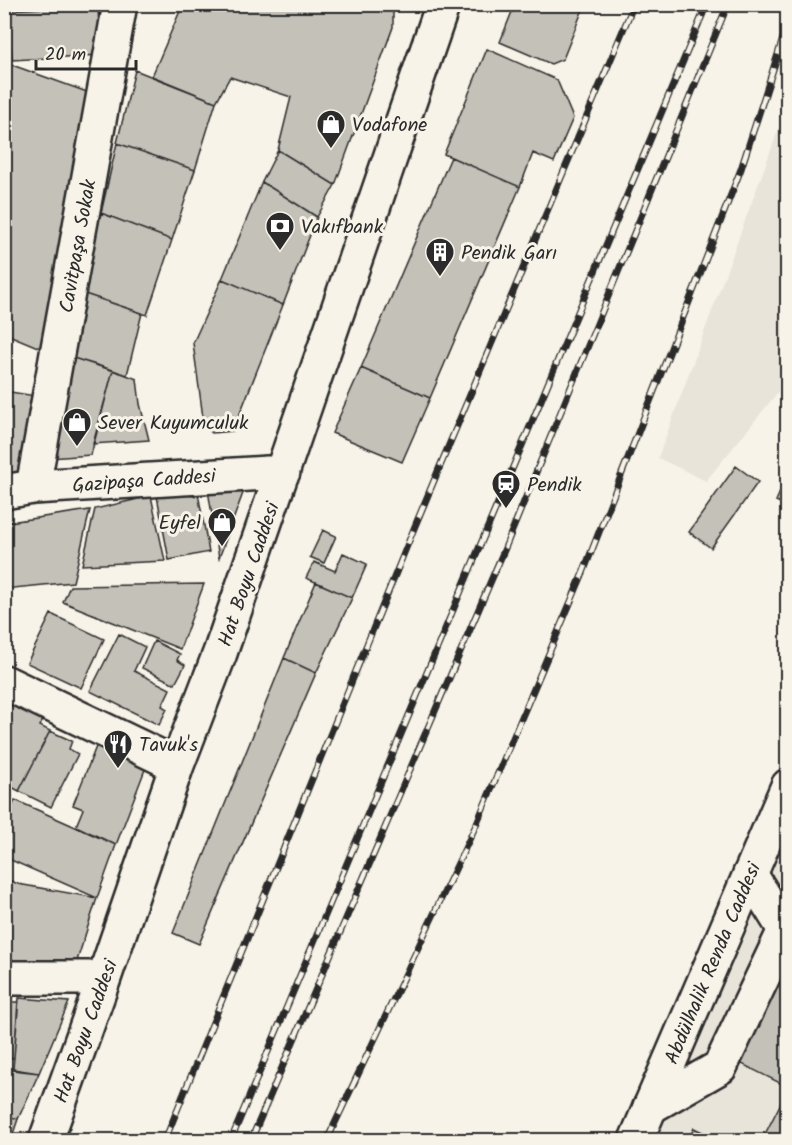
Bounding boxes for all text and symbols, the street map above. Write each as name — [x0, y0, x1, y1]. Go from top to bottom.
scale bar — [36, 33, 136, 71]
text: 20 m — [45, 41, 86, 70]
shop icon: Vodafone — [315, 108, 347, 150]
place label: Vodafone — [352, 110, 427, 142]
street label: Cavitpaşa Sokak — [51, 176, 107, 316]
bank icon: Vakıfbank — [264, 210, 296, 252]
place label: Vakıfbank — [301, 212, 384, 244]
building icon: Pendik Garı — [424, 236, 456, 278]
place label: Pendik Garı — [461, 238, 557, 270]
shop icon: Sever Kuyumculuk — [61, 406, 93, 448]
place label: Sever Kuyumculuk — [98, 408, 249, 440]
street label: Gazipaşa Caddesi — [71, 461, 218, 503]
station icon: Pendik — [490, 468, 522, 510]
place label: Pendik — [527, 470, 582, 502]
street label: Hat Boyu Caddesi — [210, 497, 290, 651]
shop icon: Eyfel — [206, 506, 238, 548]
place label: Eyfel — [159, 508, 201, 540]
restaurant icon: Tavuk's — [102, 728, 134, 770]
place label: Tavuk's — [139, 730, 198, 762]
street label: Abdülhalik Renda Caddesi — [657, 857, 771, 1070]
street label: Hat Boyu Caddesi — [46, 954, 128, 1108]

